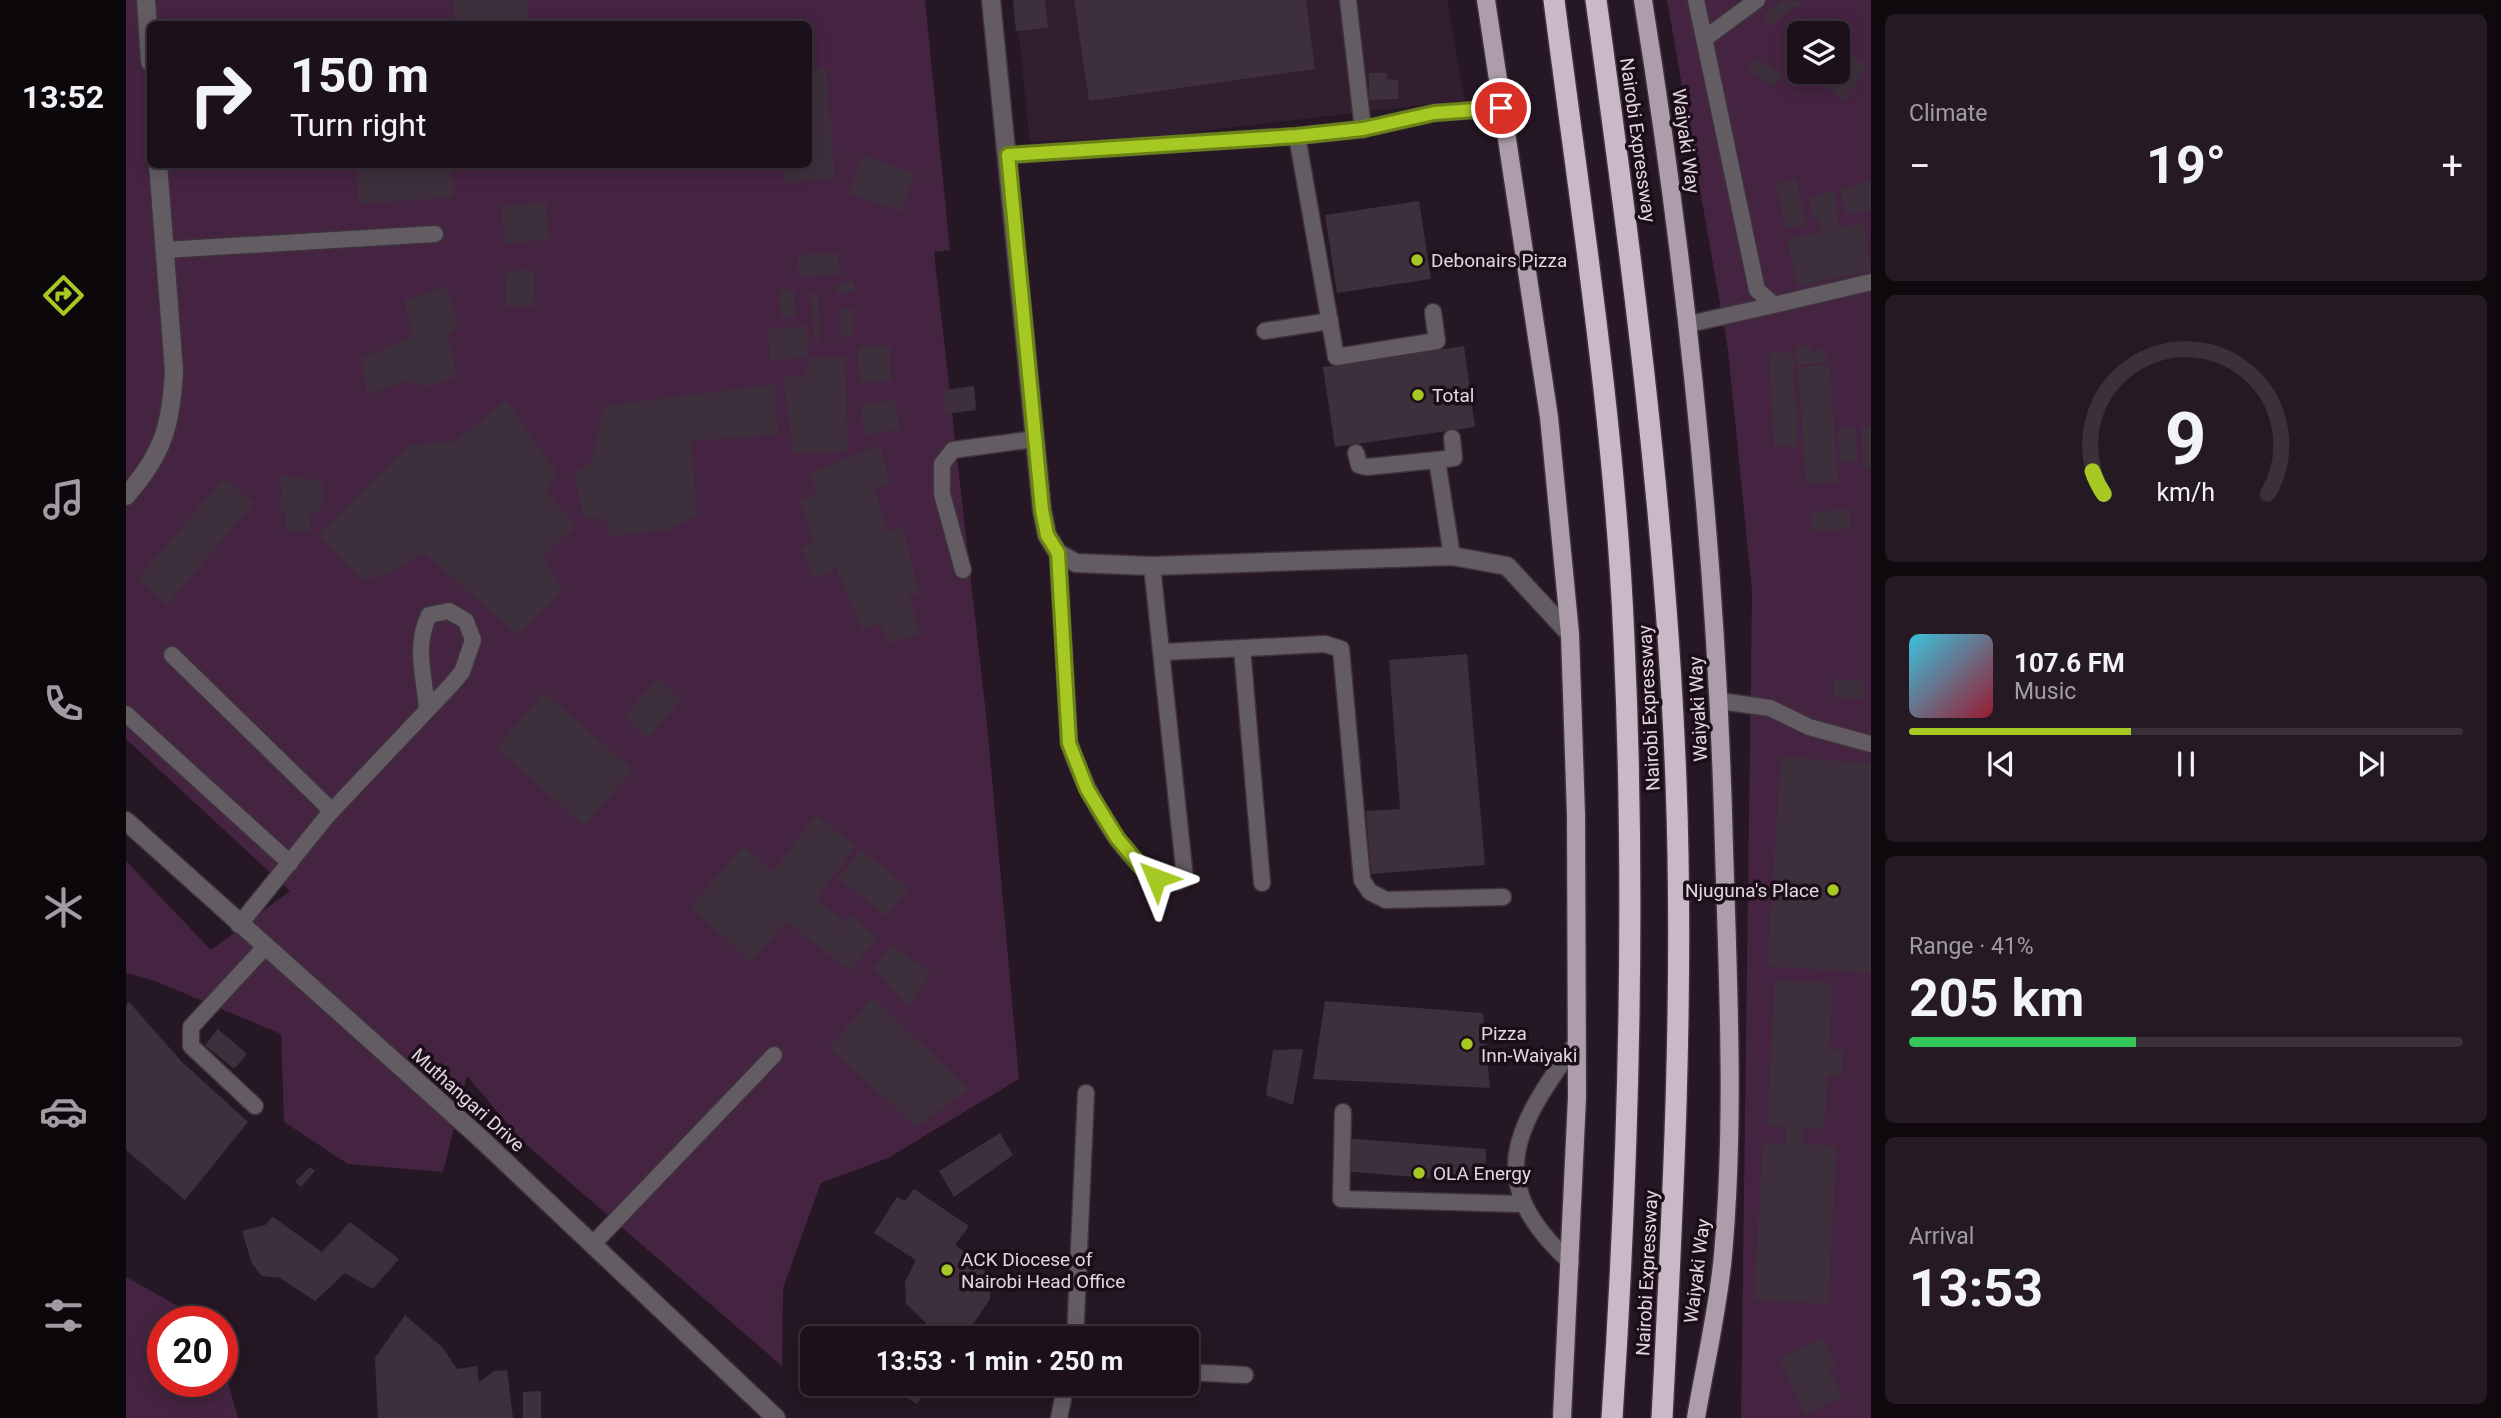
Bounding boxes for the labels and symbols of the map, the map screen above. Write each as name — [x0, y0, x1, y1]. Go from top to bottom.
street label: Nairobi Expressway — [1615, 56, 1661, 224]
pin — [1471, 78, 1531, 138]
street label: Waiyaki Way — [1667, 87, 1705, 195]
place label: Debonairs Pizza — [1431, 249, 1567, 272]
marker: Debonairs Pizza — [1409, 252, 1425, 268]
place label: Total — [1432, 384, 1474, 407]
marker: Total — [1410, 387, 1426, 403]
street label: Nairobi Expressway — [1633, 625, 1665, 791]
street label: Waiyaki Way — [1684, 656, 1712, 762]
position arrow — [1119, 841, 1193, 915]
place label: Njuguna's Place — [1685, 879, 1819, 902]
marker: Njuguna's Place — [1825, 882, 1841, 898]
place label: Pizza Inn-Waiyaki — [1481, 1022, 1577, 1067]
marker: Pizza Inn-Waiyaki — [1459, 1036, 1475, 1052]
street label: Muthangari Drive — [407, 1043, 529, 1157]
place label: OLA Energy — [1433, 1162, 1531, 1185]
marker: OLA Energy — [1411, 1165, 1427, 1181]
street label: Nairobi Expressway — [1631, 1190, 1663, 1356]
street label: Waiyaki Way — [1679, 1217, 1715, 1325]
place label: ACK Diocese of Nairobi Head Office — [961, 1248, 1125, 1293]
marker: ACK Diocese of Nairobi Head Office — [939, 1262, 955, 1278]
speed limit sign: 20 — [147, 1306, 238, 1397]

